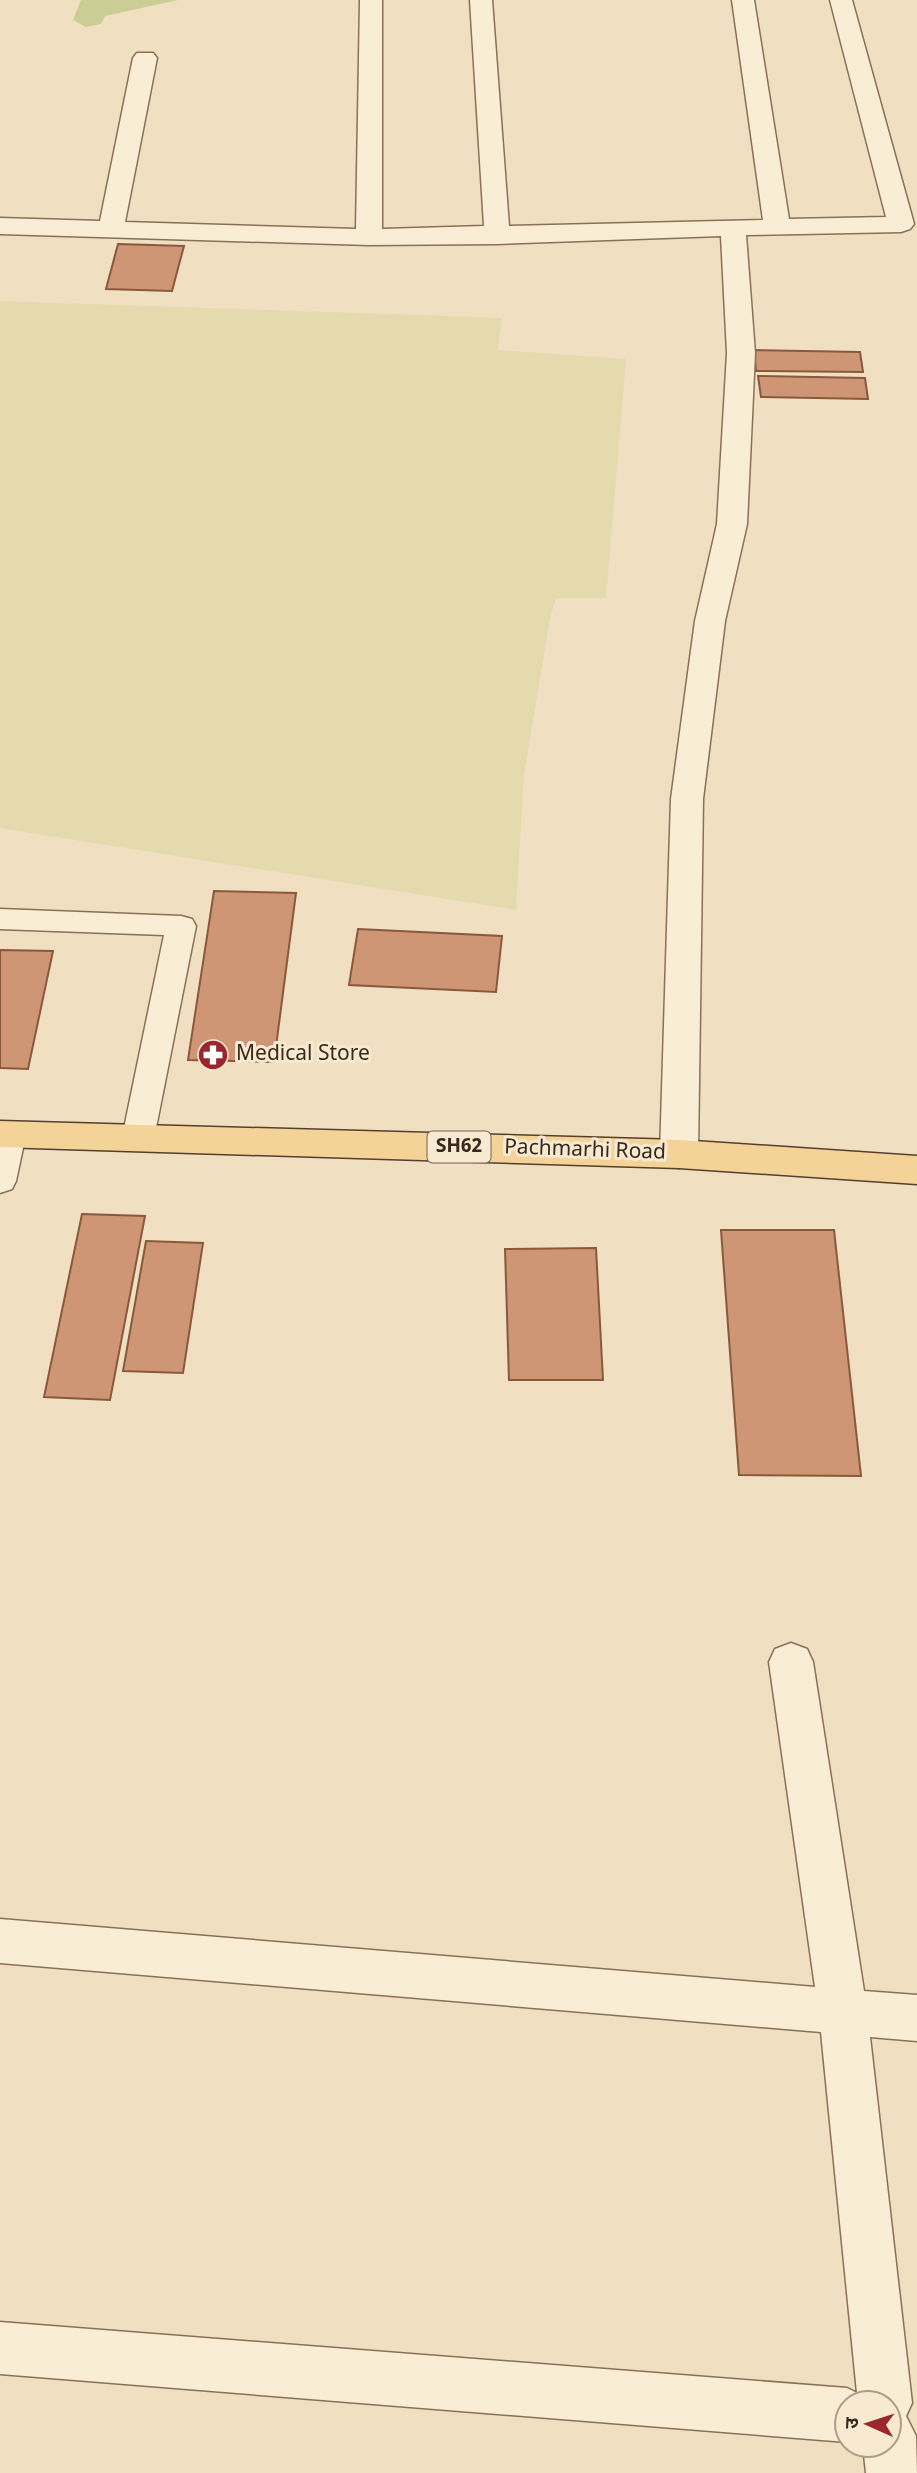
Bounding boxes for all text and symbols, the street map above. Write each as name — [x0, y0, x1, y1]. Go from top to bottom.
pharmacy icon: Medical Store — [196, 1038, 230, 1072]
place label: Medical Store — [236, 1041, 370, 1069]
road number: SH62 — [428, 1132, 490, 1162]
street label: Pachmarhi Road — [504, 1134, 666, 1168]
north arrow — [833, 2389, 903, 2459]
text: उ — [841, 2416, 866, 2429]

